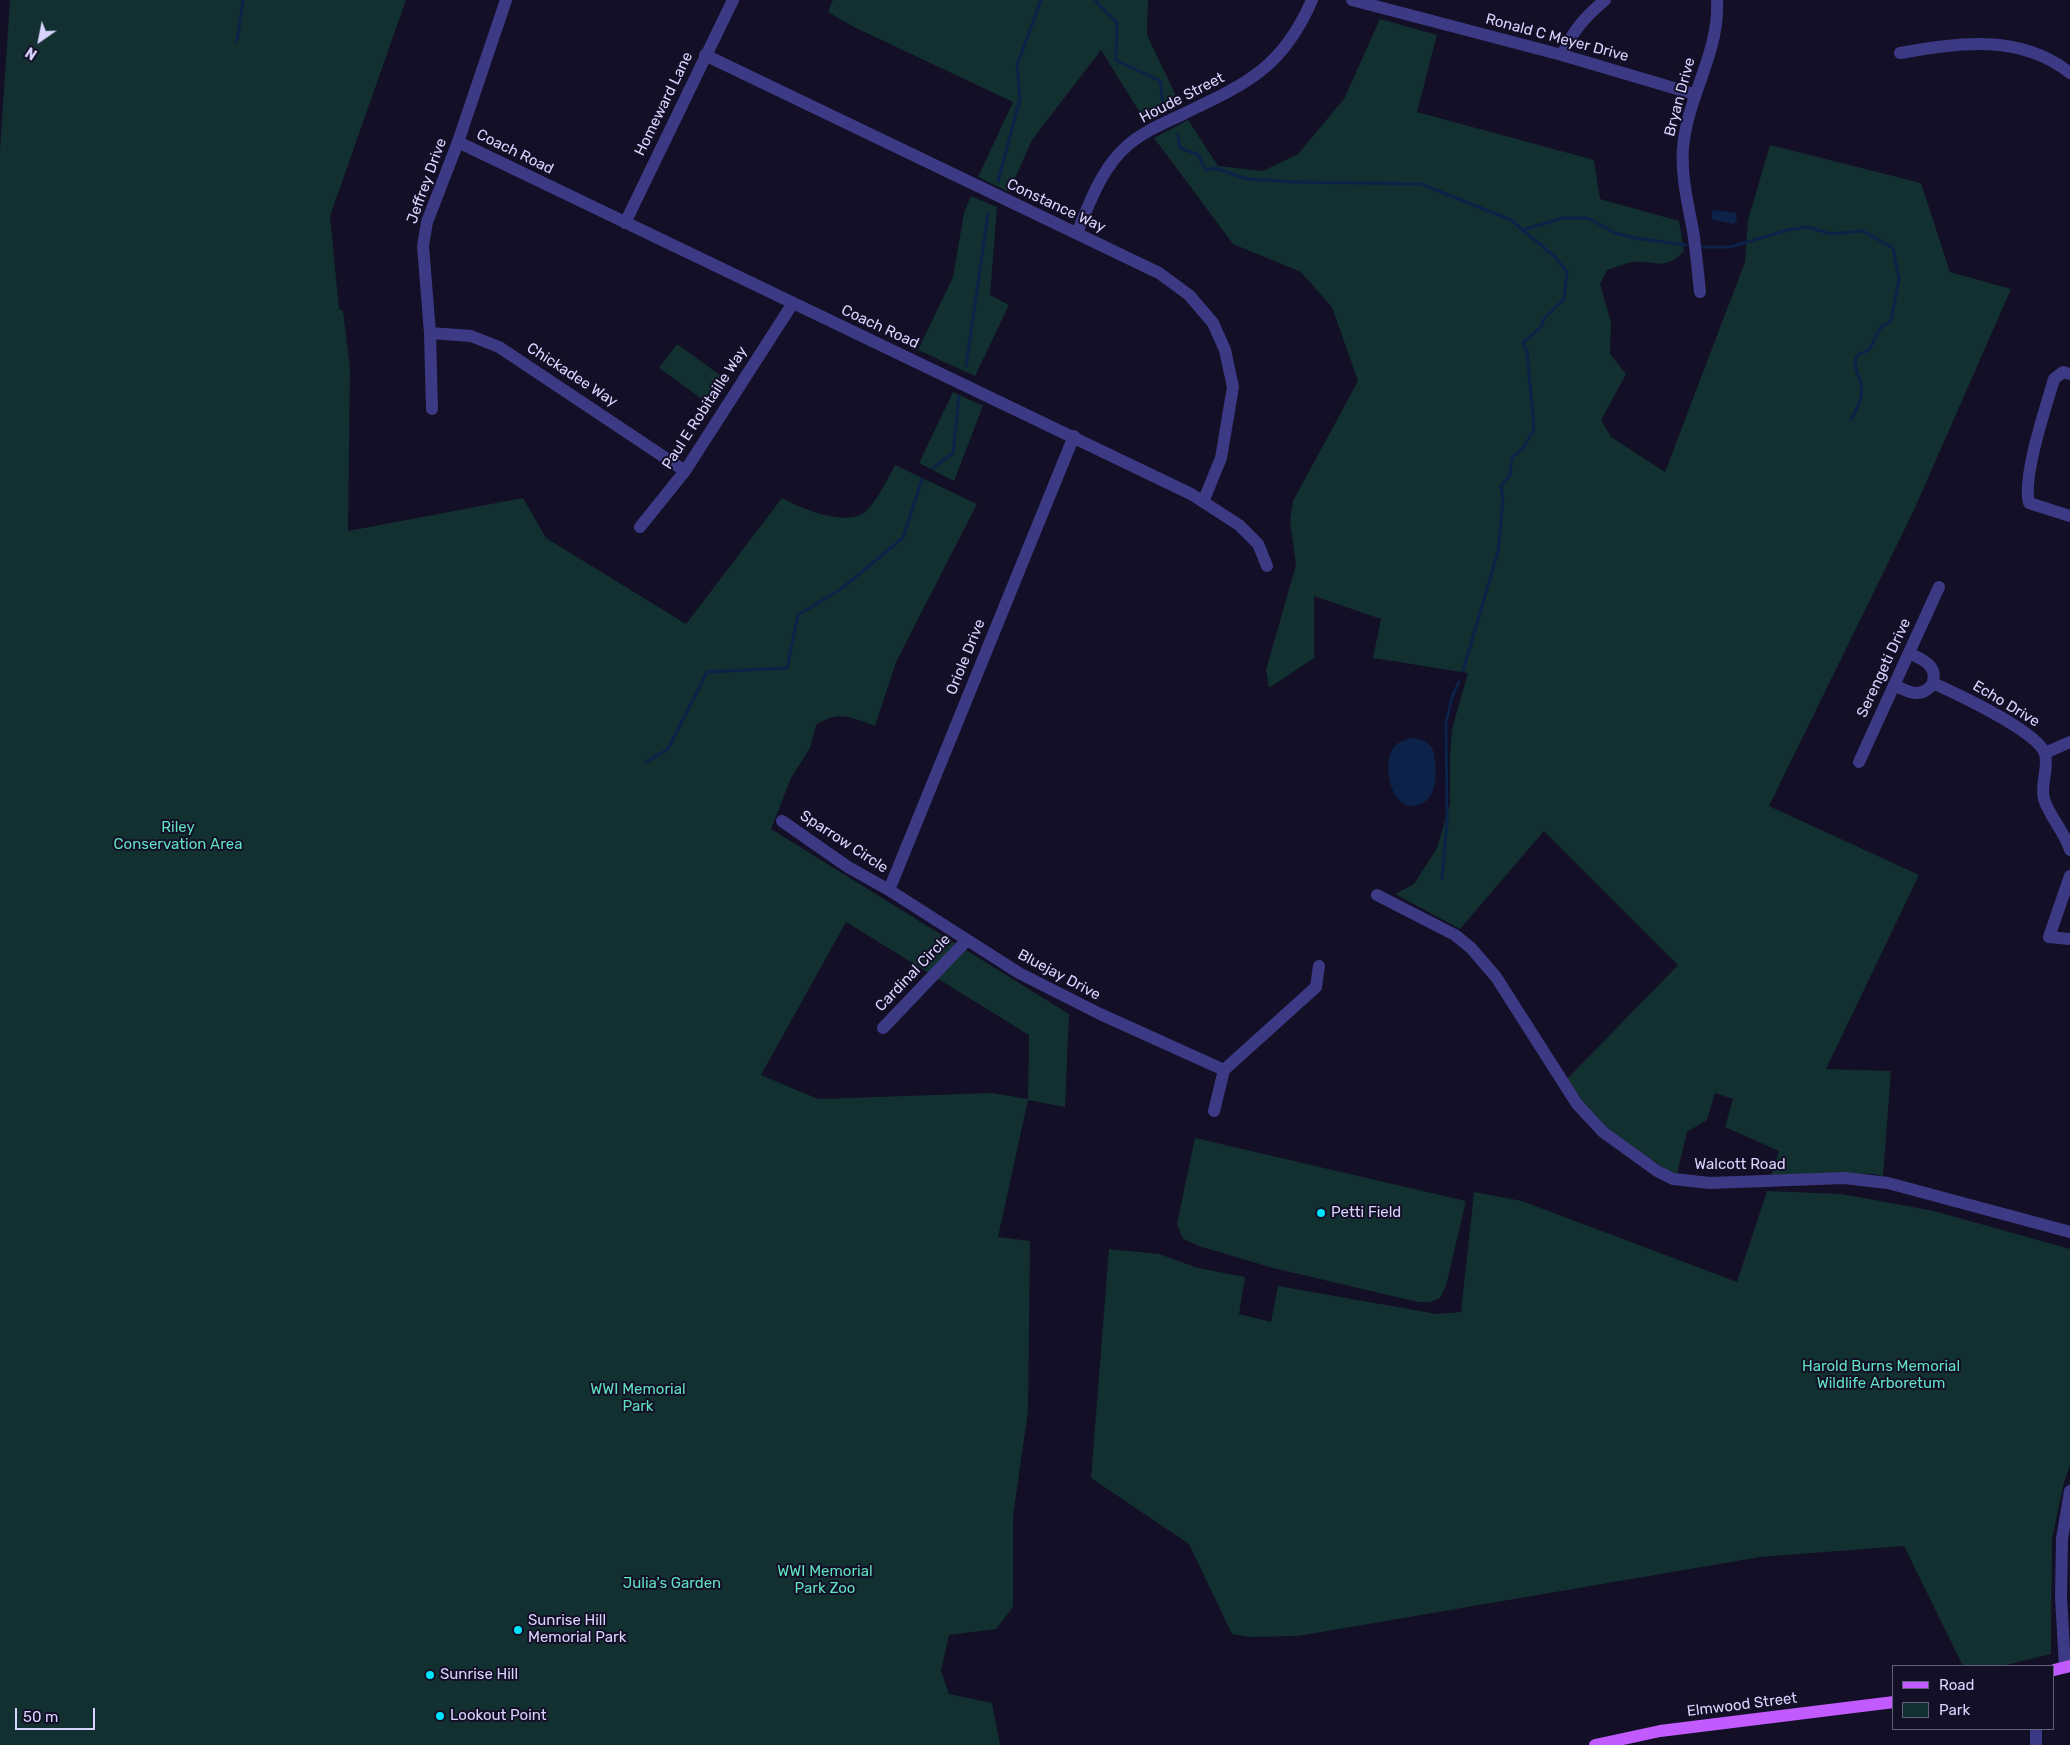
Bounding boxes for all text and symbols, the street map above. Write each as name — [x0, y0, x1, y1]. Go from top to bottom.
street label: Ronald C Meyer Drive — [1483, 10, 1631, 66]
north arrow — [15, 15, 65, 65]
text: N — [23, 43, 40, 63]
street label: Homeward Lane — [631, 49, 697, 159]
street label: Bryan Drive — [1661, 56, 1699, 138]
street label: Houde Street — [1137, 69, 1227, 127]
street label: Coach Road — [474, 126, 556, 178]
street label: Jeffrey Drive — [403, 136, 451, 226]
street label: Constance Way — [1004, 175, 1108, 237]
street label: Coach Road — [838, 301, 922, 353]
street label: Chickadee Way — [523, 339, 621, 411]
street label: Paul E Robitaille Way — [659, 343, 751, 473]
street label: Serengeti Drive — [1853, 616, 1915, 720]
street label: Oriole Drive — [943, 617, 989, 697]
street label: Echo Drive — [1969, 677, 2043, 731]
street label: Sparrow Circle — [797, 807, 891, 877]
park label: Riley Conservation Area — [114, 819, 242, 854]
street label: Cardinal Circle — [872, 931, 954, 1015]
street label: Bluejay Drive — [1015, 946, 1103, 1004]
street label: Walcott Road — [1694, 1156, 1786, 1174]
place label: Petti Field — [1331, 1204, 1401, 1222]
marker: Petti Field — [1315, 1207, 1327, 1219]
park label: Harold Burns Memorial Wildlife Arboretum — [1802, 1358, 1960, 1393]
park label: WWI Memorial Park — [590, 1381, 686, 1416]
park label: WWI Memorial Park Zoo — [777, 1563, 873, 1598]
park label: Julia's Garden — [623, 1575, 721, 1593]
place label: Sunrise Hill Memorial Park — [528, 1612, 626, 1647]
marker: Sunrise Hill Memorial Park — [512, 1624, 524, 1636]
legend — [1892, 1665, 2055, 1730]
place label: Sunrise Hill — [440, 1666, 518, 1684]
marker: Sunrise Hill — [424, 1669, 436, 1681]
text: Road — [1939, 1676, 1975, 1694]
street label: Elmwood Street — [1686, 1689, 1798, 1721]
scale bar — [18, 1698, 98, 1730]
text: Park — [1939, 1701, 1970, 1719]
place label: Lookout Point — [450, 1707, 547, 1725]
text: 50 m — [23, 1708, 58, 1726]
marker: Lookout Point — [434, 1710, 446, 1722]

